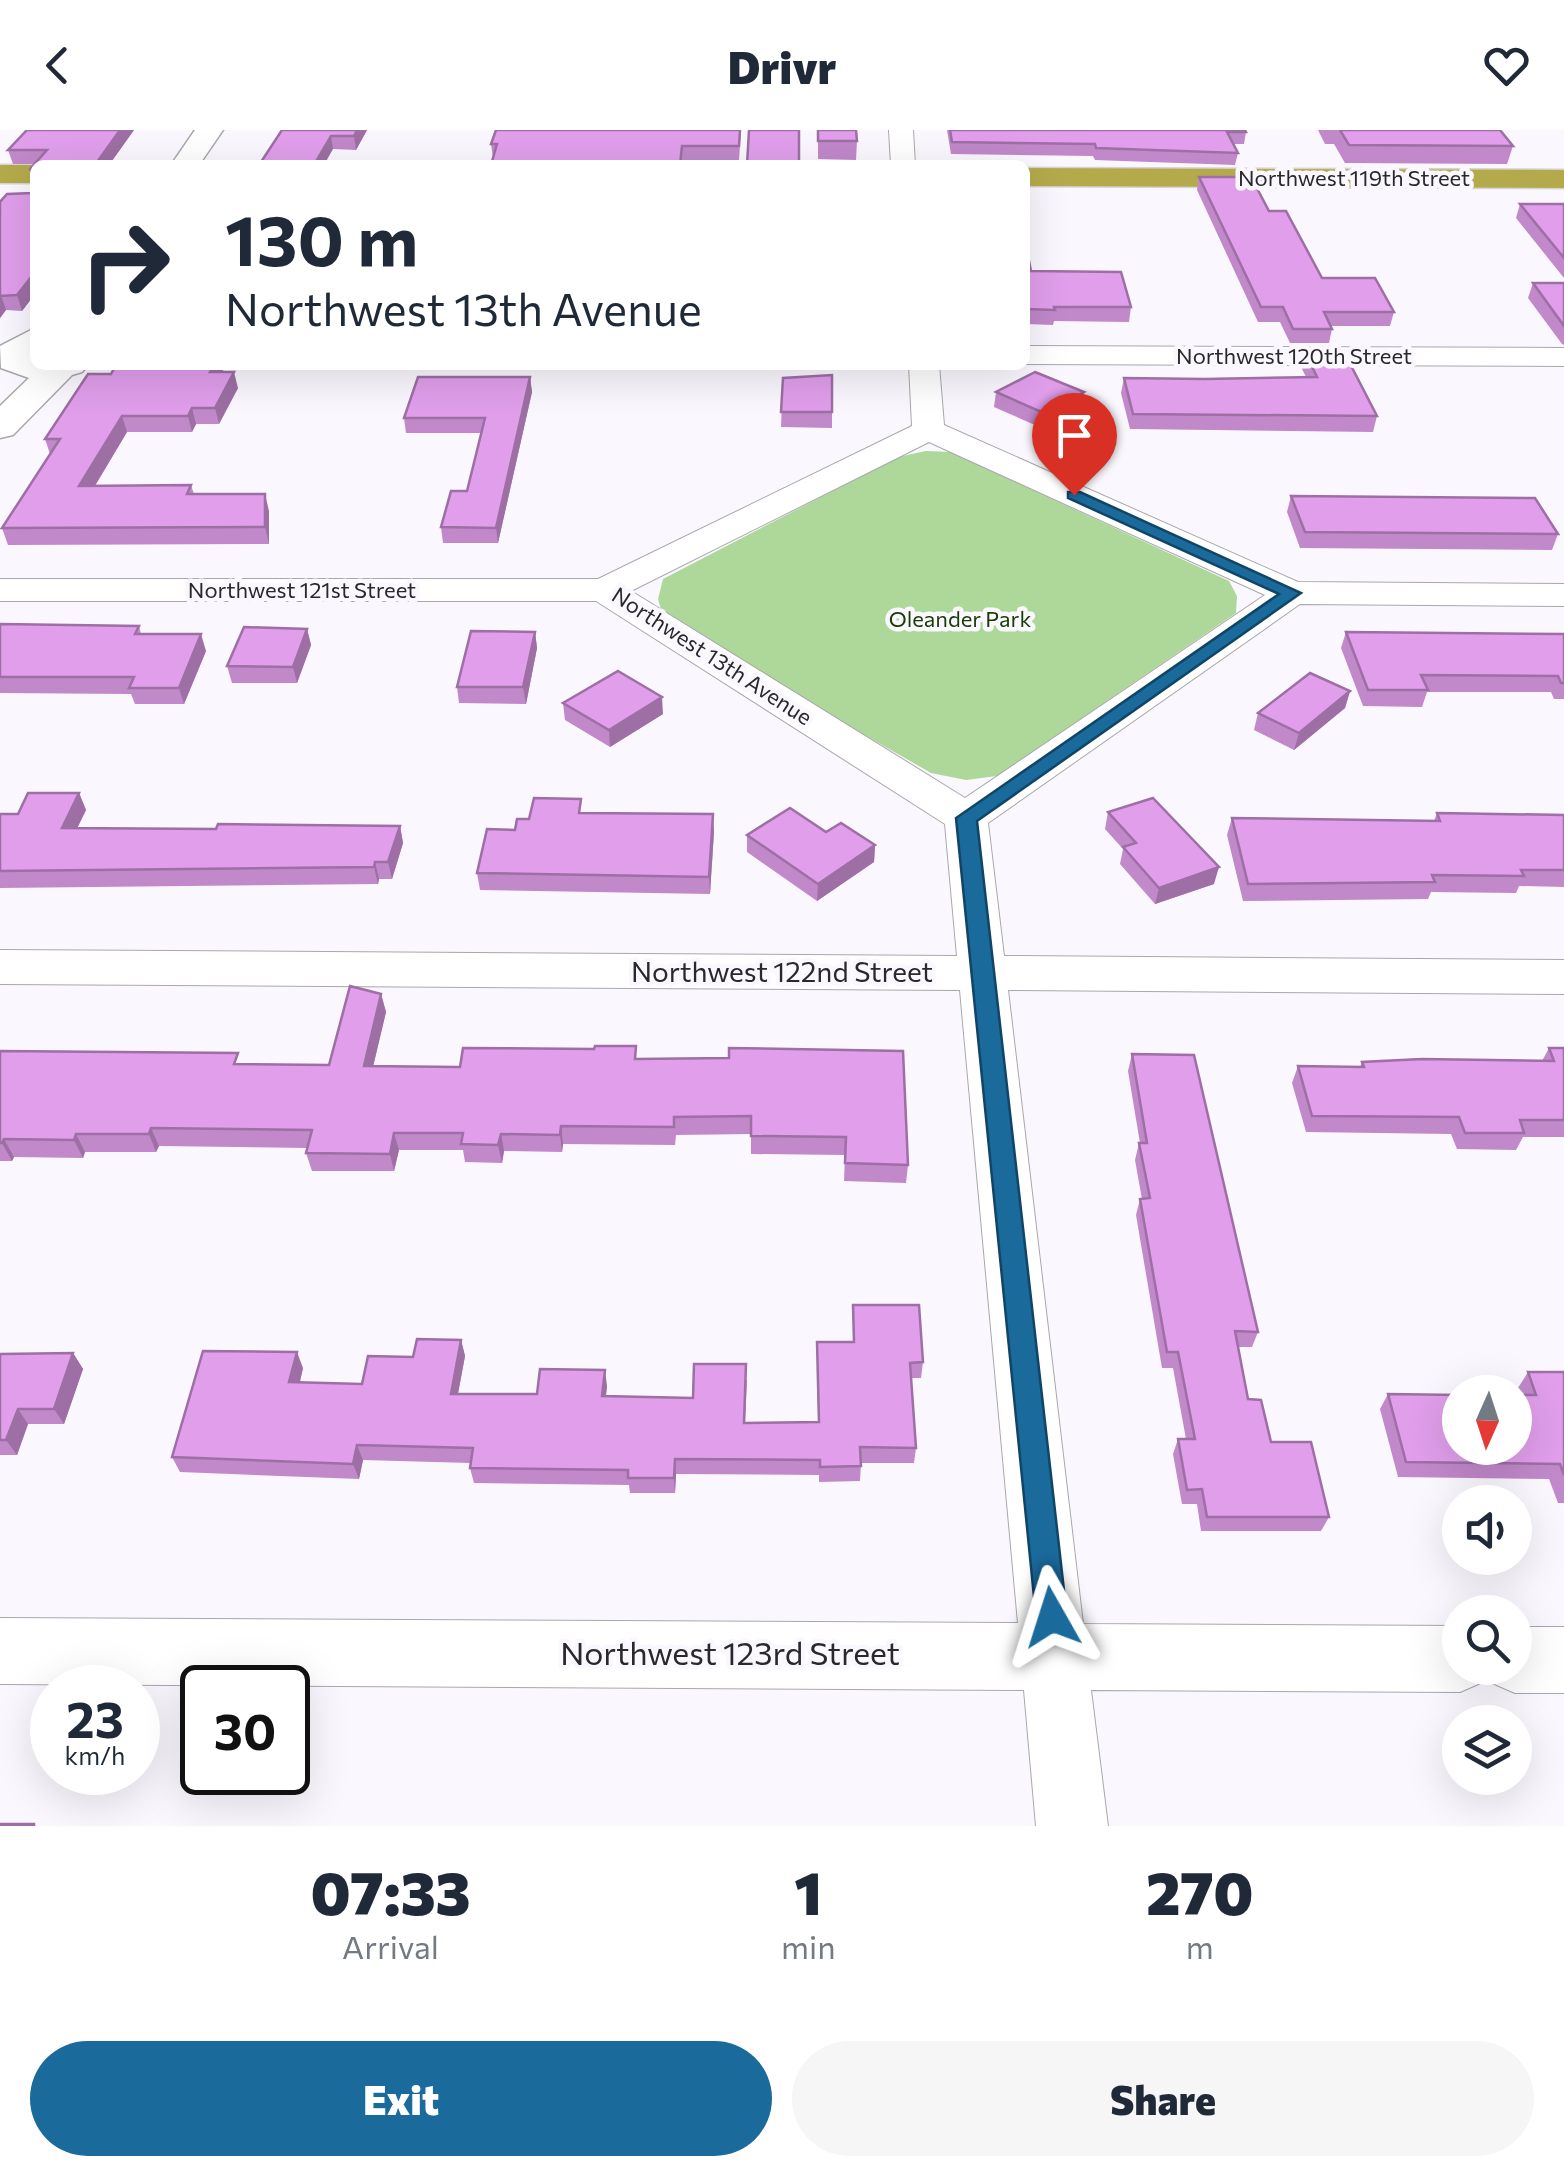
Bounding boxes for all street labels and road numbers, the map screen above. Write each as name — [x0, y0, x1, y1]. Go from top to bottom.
street label: Northwest 119th Street — [1238, 164, 1470, 191]
street label: Northwest 120th Street — [1176, 342, 1412, 369]
street label: Northwest 121st Street — [188, 576, 416, 603]
street label: Northwest 13th Avenue — [607, 581, 817, 730]
street label: Northwest 122nd Street — [631, 954, 933, 988]
street label: Northwest 123rd Street — [560, 1632, 900, 1672]

